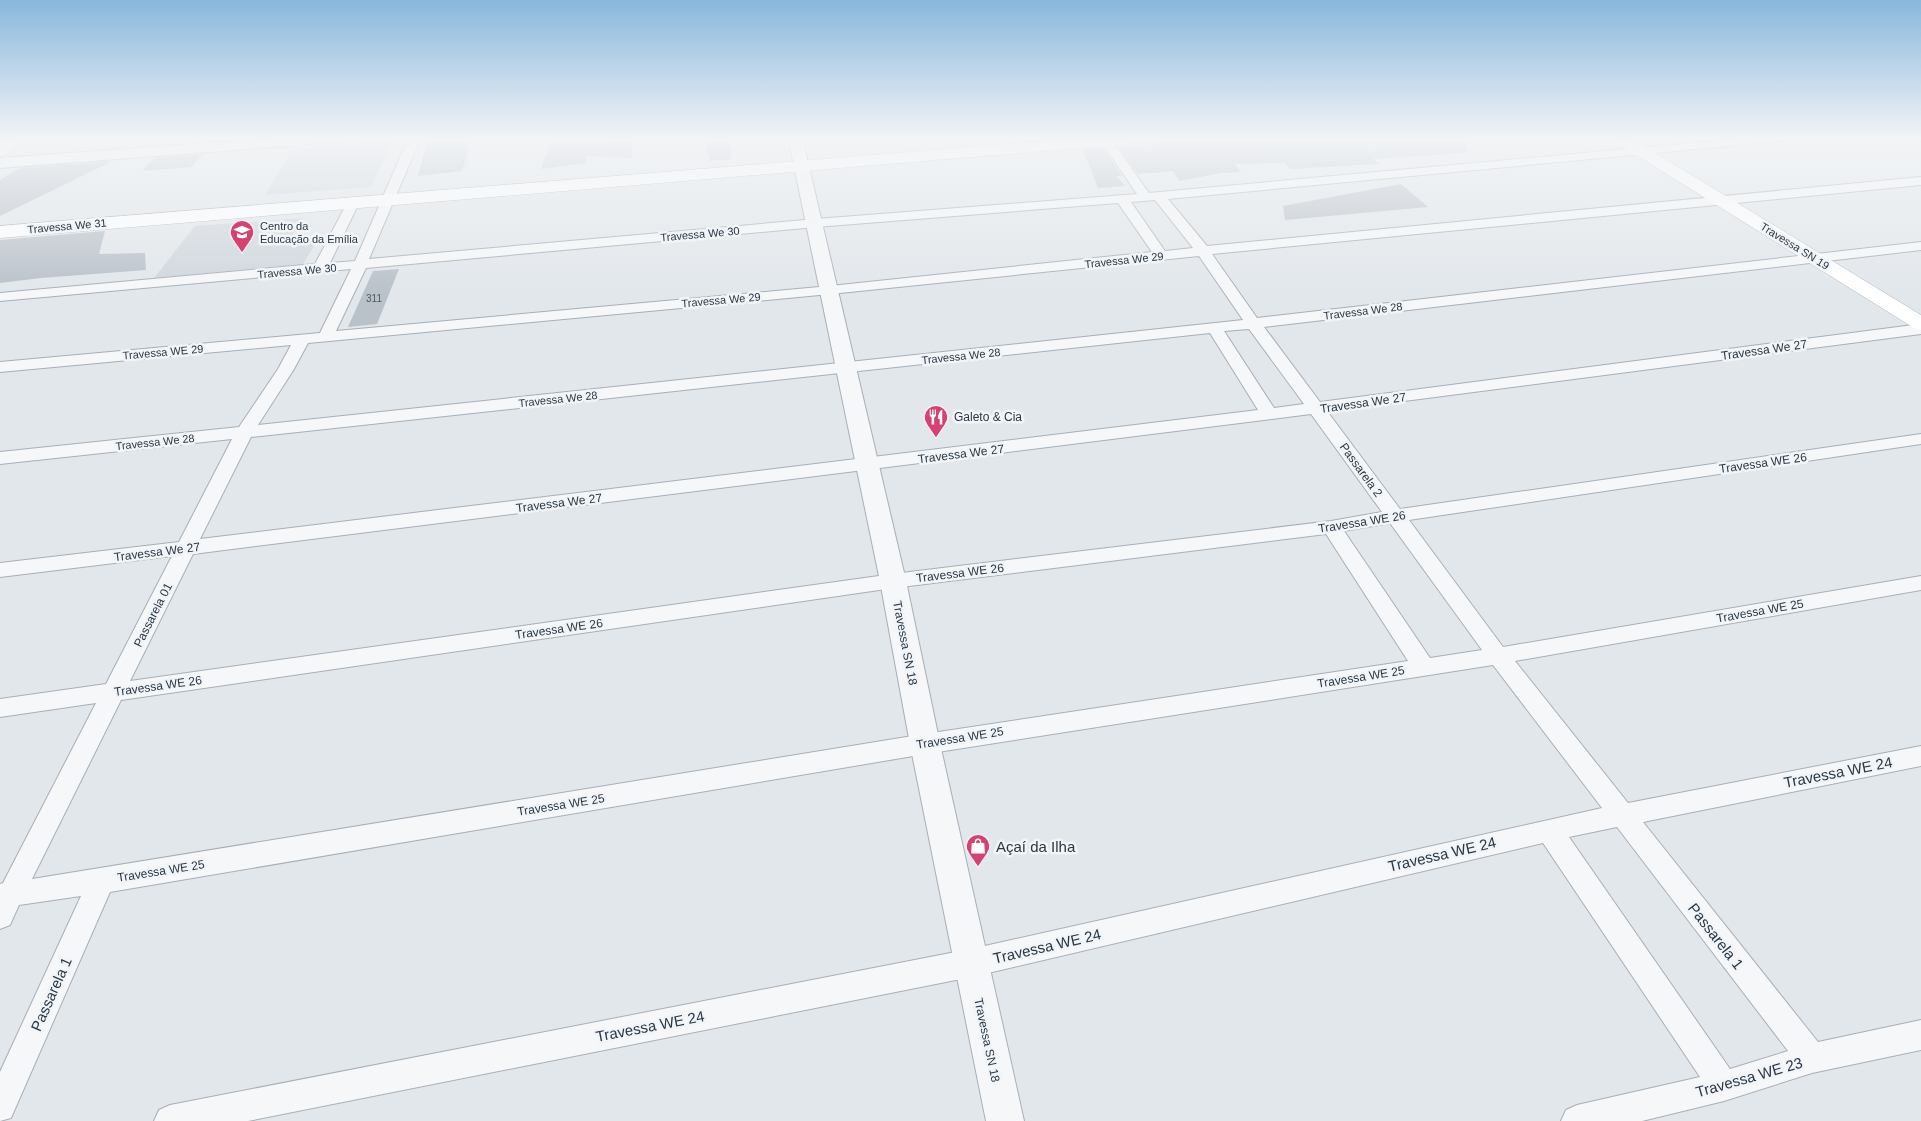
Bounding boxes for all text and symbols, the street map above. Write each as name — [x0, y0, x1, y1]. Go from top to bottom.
street label: Travessa We 31 — [27, 217, 107, 235]
school or university icon: Centro da Educação da Emília — [229, 219, 255, 253]
place label: Centro da Educação da Emília — [260, 220, 359, 245]
street label: Travessa SN 19 — [1759, 220, 1831, 272]
street label: Travessa We 30 — [660, 225, 740, 243]
street label: Travessa We 29 — [1084, 250, 1164, 270]
street label: Travessa We 30 — [257, 262, 337, 280]
street label: Travessa We 29 — [681, 291, 761, 309]
house number: 311 — [366, 293, 382, 304]
street label: Travessa We 28 — [1323, 300, 1403, 322]
street label: Travessa We 27 — [1720, 337, 1808, 363]
street label: Travessa WE 29 — [122, 342, 204, 362]
street label: Travessa We 28 — [921, 346, 1001, 366]
street label: Travessa We 28 — [518, 389, 598, 409]
street label: Travessa We 27 — [1319, 390, 1407, 416]
restaurant icon: Galeto & Cia — [923, 404, 949, 438]
place label: Galeto & Cia — [954, 410, 1022, 424]
street label: Travessa We 28 — [115, 432, 195, 452]
street label: Passarela 2 — [1337, 440, 1385, 500]
street label: Travessa We 27 — [917, 442, 1005, 466]
street label: Travessa WE 26 — [1718, 450, 1808, 476]
street label: Travessa We 27 — [515, 491, 603, 515]
street label: Travessa WE 26 — [1317, 508, 1407, 536]
street label: Travessa We 27 — [113, 540, 201, 564]
street label: Travessa WE 26 — [915, 561, 1005, 585]
street label: Passarela 01 — [131, 580, 175, 649]
street label: Travessa WE 25 — [1715, 596, 1805, 626]
street label: Travessa SN 18 — [890, 600, 920, 687]
street label: Travessa WE 26 — [514, 616, 604, 642]
street label: Travessa WE 25 — [1316, 663, 1406, 691]
street label: Travessa WE 26 — [113, 673, 203, 699]
street label: Travessa WE 25 — [915, 724, 1005, 752]
street label: Travessa WE 24 — [1782, 753, 1894, 791]
street label: Travessa WE 25 — [516, 791, 606, 819]
shop icon: Açaí da Ilha — [965, 833, 991, 867]
street label: Travessa WE 24 — [1386, 833, 1498, 875]
place label: Açaí da Ilha — [996, 838, 1076, 855]
street label: Travessa WE 25 — [116, 857, 206, 885]
street label: Passarela 1 — [1685, 900, 1747, 972]
street label: Travessa WE 24 — [991, 925, 1103, 967]
street label: Passarela 1 — [27, 954, 75, 1034]
street label: Travessa SN 18 — [971, 997, 1003, 1084]
street label: Travessa WE 24 — [594, 1007, 706, 1045]
street label: Travessa WE 23 — [1694, 1054, 1804, 1100]

